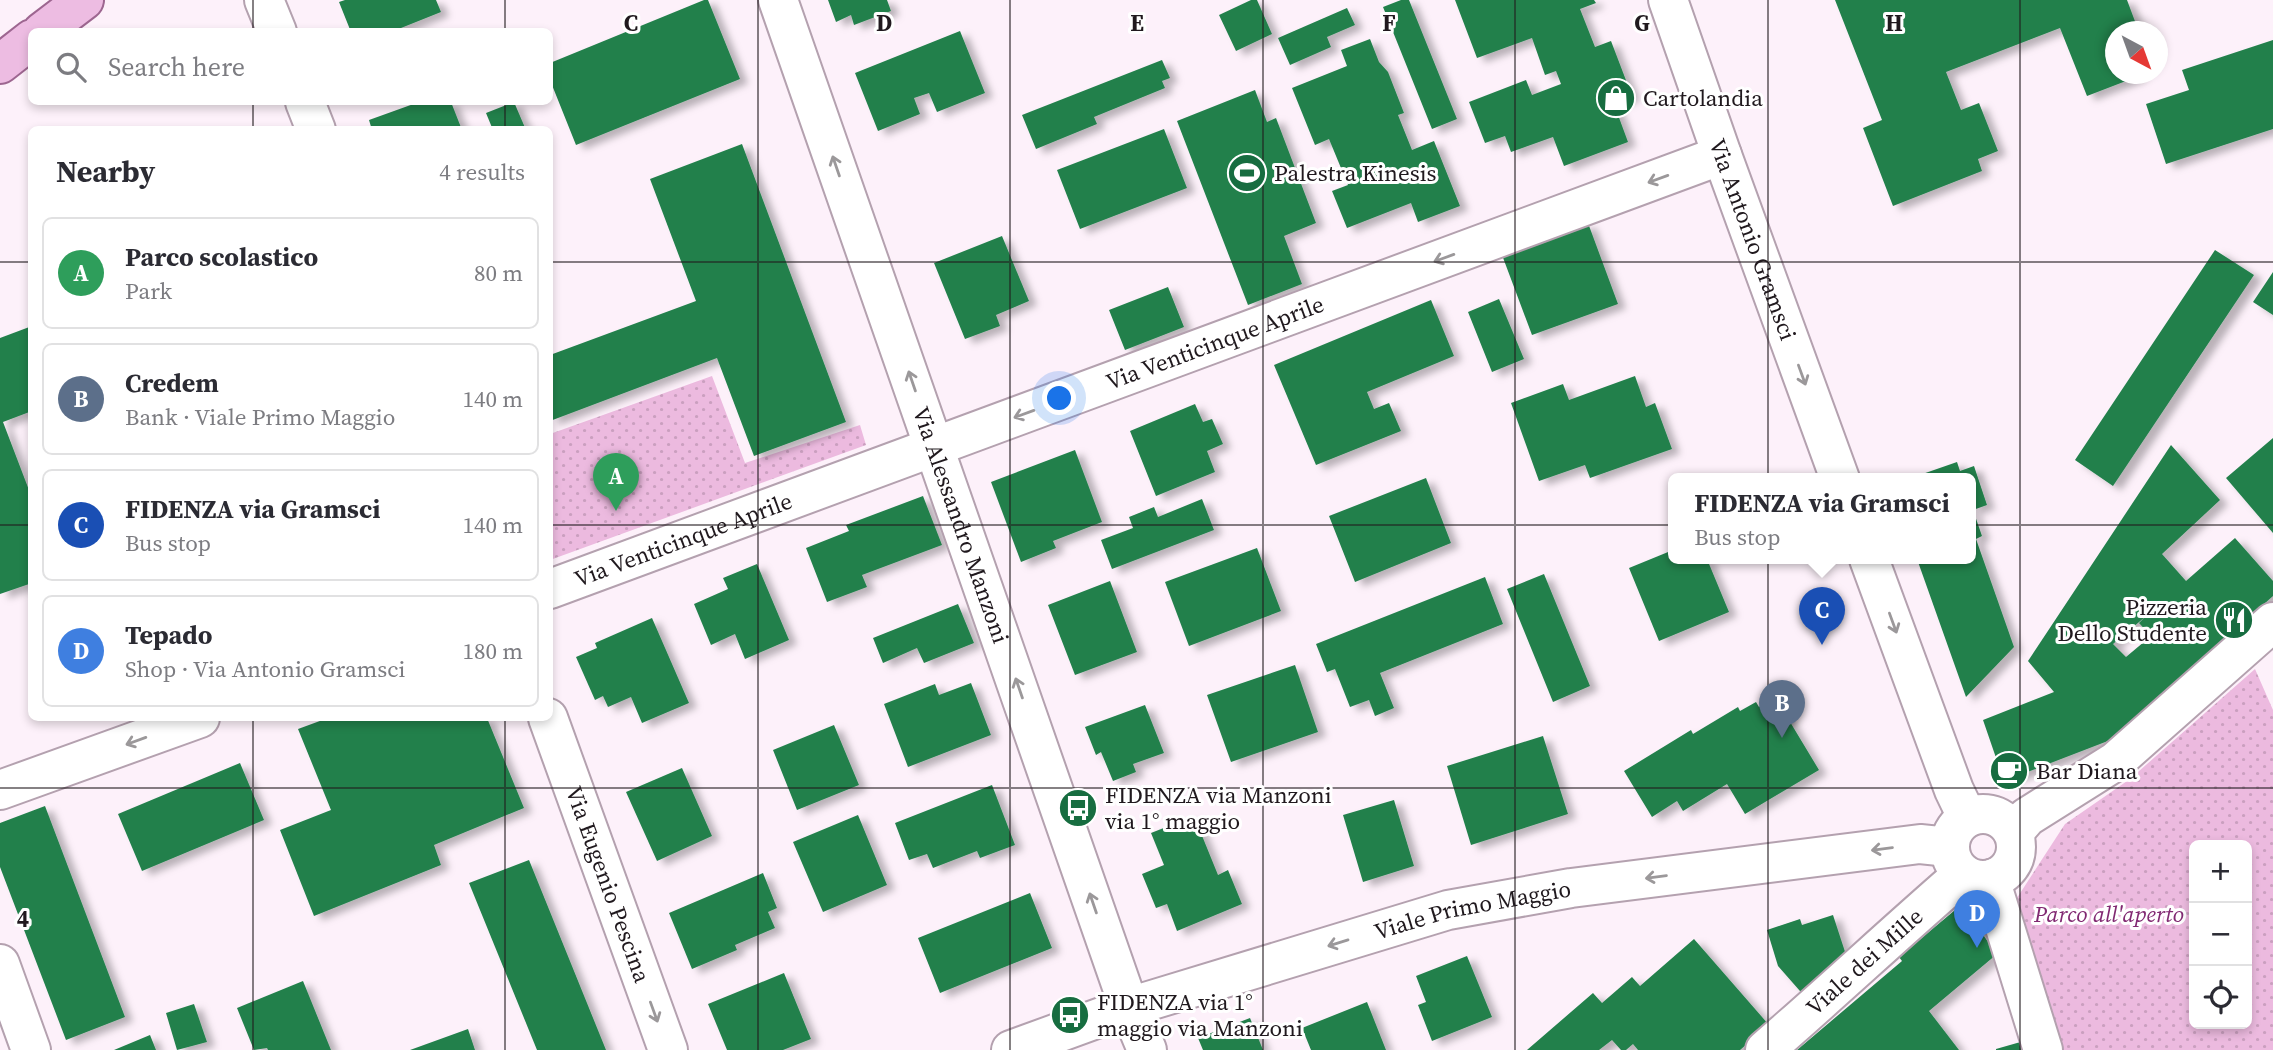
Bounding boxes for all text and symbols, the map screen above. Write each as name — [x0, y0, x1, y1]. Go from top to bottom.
text: C — [624, 7, 638, 39]
text: D — [876, 7, 892, 39]
text: E — [1130, 7, 1144, 39]
text: F — [1382, 7, 1396, 39]
text: G — [1634, 7, 1650, 39]
text: H — [1885, 7, 1903, 39]
north arrow — [2105, 21, 2168, 84]
search box — [28, 28, 553, 105]
icon: search — [52, 48, 90, 86]
text: Search here — [108, 49, 245, 85]
shop icon: Cartolandia — [1595, 77, 1637, 119]
place label: Cartolandia — [1643, 82, 1763, 114]
street label: Via Antonio Gramsci — [1702, 134, 1804, 345]
text: Nearby — [56, 151, 155, 192]
sports icon: Palestra Kinesis — [1226, 152, 1268, 194]
text: 4 results — [439, 156, 525, 188]
one-way arrow — [829, 156, 841, 178]
place label: Palestra Kinesis — [1274, 157, 1437, 189]
one-way arrow — [1647, 174, 1669, 186]
text: Parco scolastico — [125, 239, 318, 275]
one-way arrow — [1434, 253, 1456, 265]
text: A — [73, 257, 89, 289]
text: 80 m — [474, 257, 523, 289]
text: Park — [125, 275, 172, 307]
street label: Via Venticinque Aprile — [1101, 288, 1328, 398]
one-way arrow — [1797, 364, 1809, 386]
text: Credem — [125, 365, 219, 401]
one-way arrow — [905, 370, 918, 392]
your location — [1042, 381, 1076, 415]
text: B — [74, 383, 88, 415]
text: 140 m — [462, 383, 523, 415]
text: Bank · Viale Primo Maggio — [125, 401, 395, 433]
street label: Via Alessandro Manzoni — [905, 402, 1017, 648]
one-way arrow — [1014, 409, 1036, 421]
pin: A — [593, 453, 639, 511]
popup — [1668, 473, 1976, 564]
street label: Via Venticinque Aprile — [570, 485, 797, 595]
text: FIDENZA via Gramsci — [1694, 485, 1950, 521]
text: FIDENZA via Gramsci — [125, 491, 380, 527]
text: C — [74, 509, 88, 541]
text: 140 m — [462, 509, 523, 541]
text: Bus stop — [1694, 521, 1780, 553]
text: Bus stop — [125, 527, 211, 559]
pin: C — [1799, 587, 1845, 645]
place label: Pizzeria Dello Studente — [2057, 591, 2207, 649]
restaurant icon: Pizzeria Dello Studente — [2213, 599, 2255, 641]
one-way arrow — [1888, 612, 1900, 634]
text: Tepado — [125, 617, 212, 653]
text: D — [73, 635, 89, 667]
text: 180 m — [462, 635, 523, 667]
text: Shop · Via Antonio Gramsci — [125, 653, 405, 685]
one-way arrow — [1012, 678, 1024, 700]
pin: B — [1759, 680, 1805, 738]
one-way arrow — [125, 736, 147, 748]
cafe icon: Bar Diana — [1988, 750, 2030, 792]
place label: Bar Diana — [2036, 755, 2138, 787]
place label: FIDENZA via Manzoni via 1° maggio — [1105, 779, 1332, 837]
street label: Via Eugenio Pescina — [558, 782, 658, 987]
bus stop icon: FIDENZA via Manzoni via 1° maggio — [1057, 787, 1099, 829]
map controls — [2189, 840, 2252, 1029]
button: + — [2189, 840, 2252, 903]
one-way arrow — [1871, 842, 1893, 855]
one-way arrow — [1645, 871, 1668, 884]
street label: Viale Primo Maggio — [1370, 872, 1573, 948]
pin: D — [1954, 890, 2000, 948]
one-way arrow — [1086, 893, 1098, 915]
park label: Parco all'aperto — [2033, 898, 2184, 930]
street label: Viale dei Mille — [1799, 901, 1930, 1023]
text: 4 — [17, 903, 29, 935]
button: − — [2189, 903, 2252, 966]
one-way arrow — [1327, 938, 1349, 951]
button: locate — [2189, 966, 2252, 1029]
place label: FIDENZA via 1° maggio via Manzoni — [1097, 986, 1303, 1044]
bus stop icon: FIDENZA via 1° maggio via Manzoni — [1049, 994, 1091, 1036]
one-way arrow — [649, 1001, 662, 1023]

